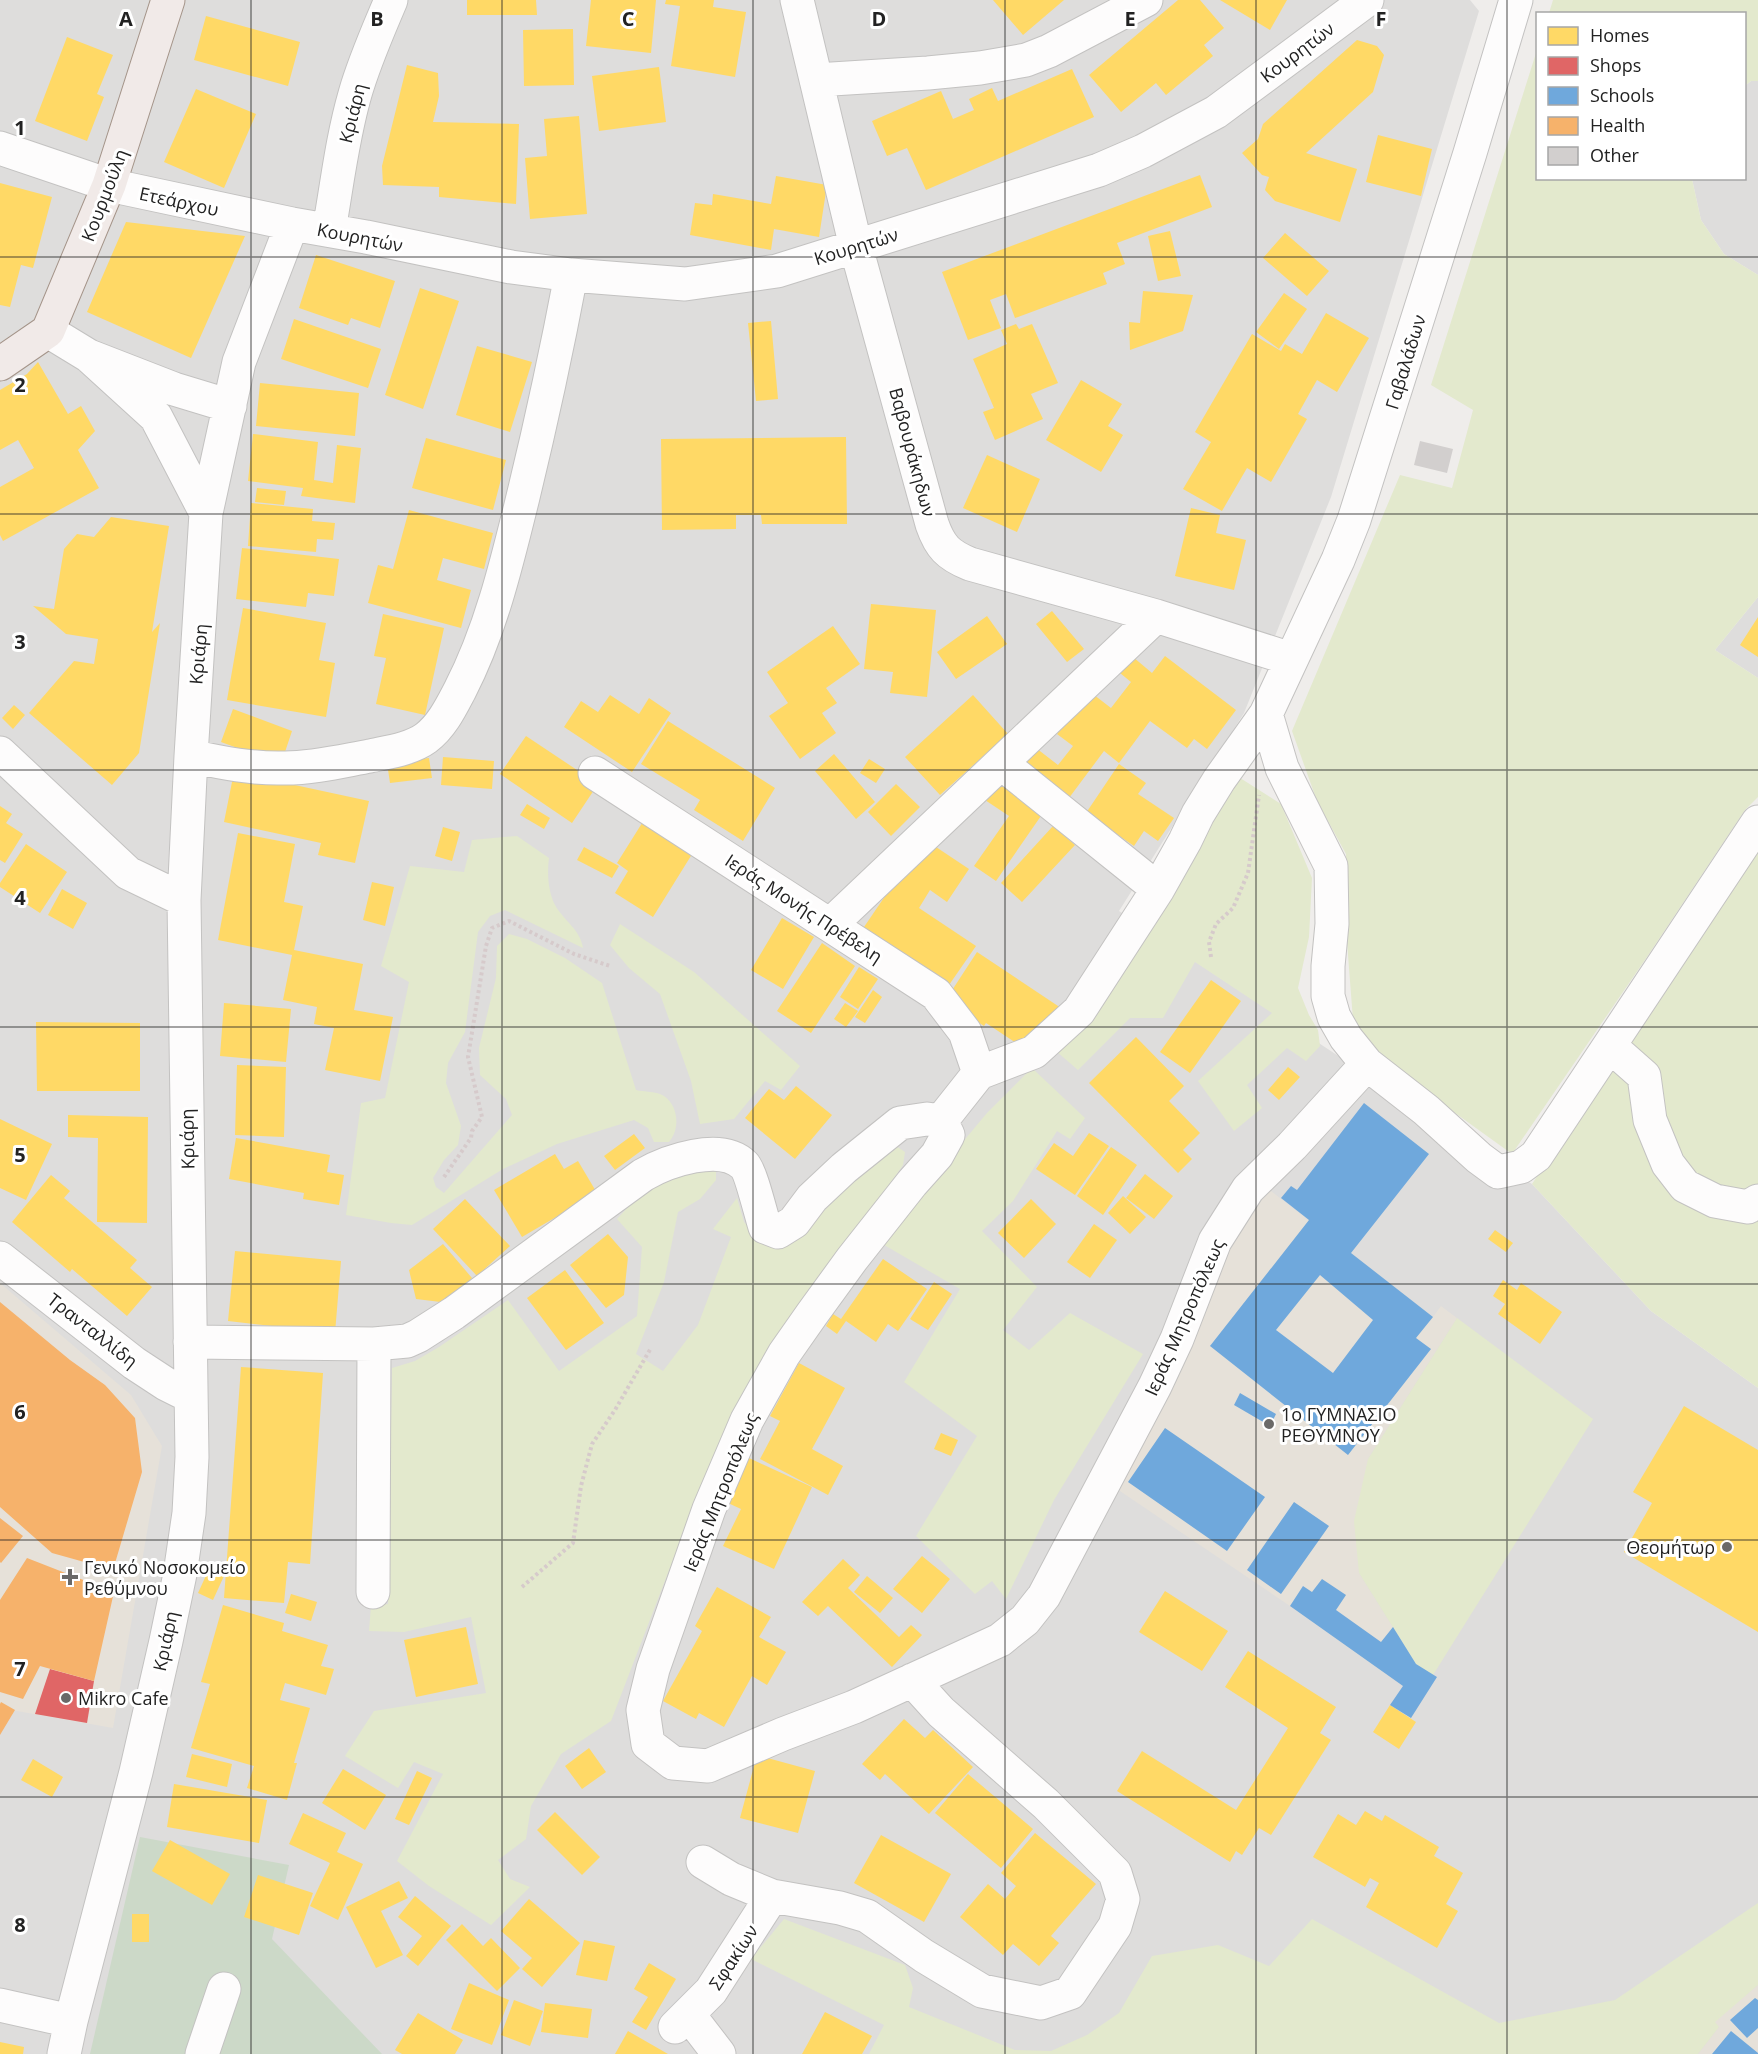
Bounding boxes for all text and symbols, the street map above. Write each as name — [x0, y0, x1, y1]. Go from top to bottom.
text: A — [119, 5, 133, 32]
text: B — [370, 5, 384, 32]
text: C — [622, 5, 635, 32]
text: D — [872, 5, 886, 32]
text: E — [1124, 5, 1136, 32]
text: F — [1376, 5, 1386, 32]
legend — [1536, 12, 1746, 180]
street label: Κουρητών — [1255, 16, 1339, 88]
text: Homes — [1590, 23, 1649, 47]
text: Shops — [1590, 53, 1641, 77]
street label: Κριάρη — [333, 81, 371, 145]
text: Schools — [1590, 83, 1654, 107]
text: Health — [1590, 113, 1645, 137]
text: 1 — [14, 114, 26, 141]
text: Other — [1590, 143, 1640, 167]
street label: Κουρμούλη — [75, 145, 133, 245]
street label: Ετεάρχου — [137, 181, 221, 221]
street label: Κουρητών — [315, 217, 405, 257]
street label: Κουρητών — [811, 222, 901, 270]
street label: Γαβαλάδων — [1379, 312, 1431, 412]
text: 2 — [14, 371, 26, 398]
street label: Βαβουράκηδων — [884, 385, 942, 519]
street label: Κριάρη — [183, 623, 213, 685]
text: 3 — [14, 628, 26, 655]
street label: Ιεράς Μονής Πρέβελη — [721, 848, 887, 968]
text: 4 — [14, 884, 26, 911]
street label: Κριάρη — [174, 1108, 200, 1170]
text: 5 — [14, 1141, 26, 1168]
street label: Ιεράς Μητροπόλεως — [1139, 1234, 1230, 1399]
street label: Τρανταλλίδη — [43, 1287, 143, 1373]
text: 6 — [14, 1398, 26, 1425]
place label: 1ο ΓΥΜΝΑΣΙΟ ΡΕΘΥΜΝΟΥ — [1281, 1402, 1397, 1447]
street label: Ιεράς Μητροπόλεως — [677, 1409, 763, 1575]
marker: 1ο ΓΥΜΝΑΣΙΟ ΡΕΘΥΜΝΟΥ — [1262, 1417, 1276, 1431]
place label: Θεομήτωρ — [1626, 1535, 1715, 1559]
marker: Θεομήτωρ — [1720, 1540, 1734, 1554]
place label: Γενικό Νοσοκομείο Ρεθύμνου — [84, 1555, 246, 1600]
marker: Γενικό Νοσοκομείο Ρεθύμνου — [61, 1568, 79, 1586]
street label: Κριάρη — [147, 1609, 183, 1673]
text: 7 — [14, 1655, 26, 1682]
place label: Mikro Cafe — [78, 1686, 169, 1710]
marker: Mikro Cafe — [59, 1691, 73, 1705]
text: 8 — [14, 1911, 26, 1938]
street label: Σφακίων — [703, 1919, 763, 1994]

